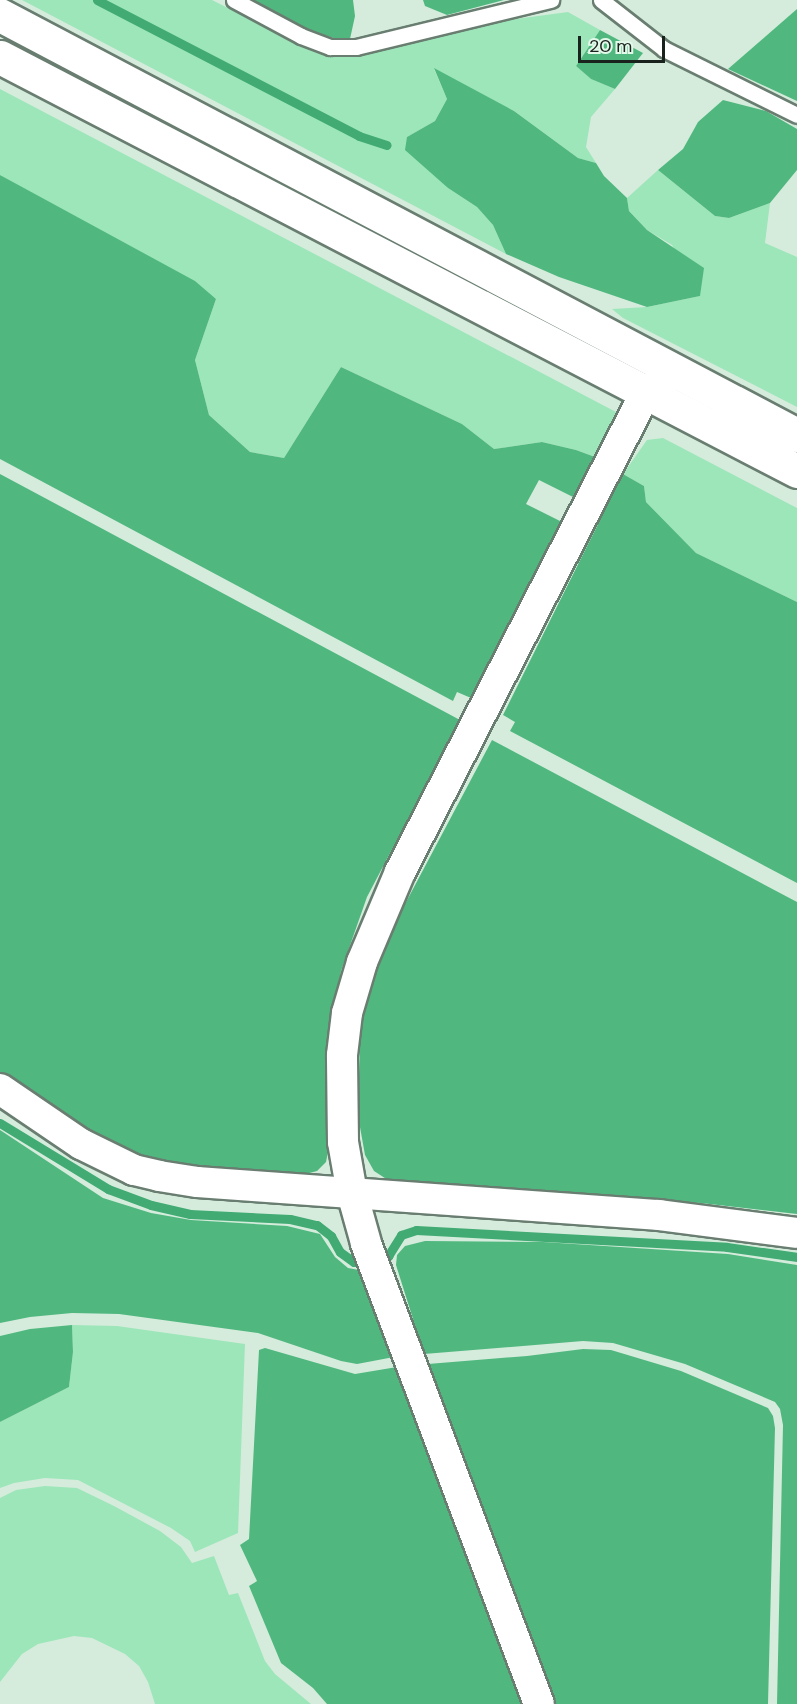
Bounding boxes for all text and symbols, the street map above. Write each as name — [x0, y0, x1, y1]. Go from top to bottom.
scale bar — [581, 24, 668, 62]
text: 20 m — [589, 34, 632, 58]

